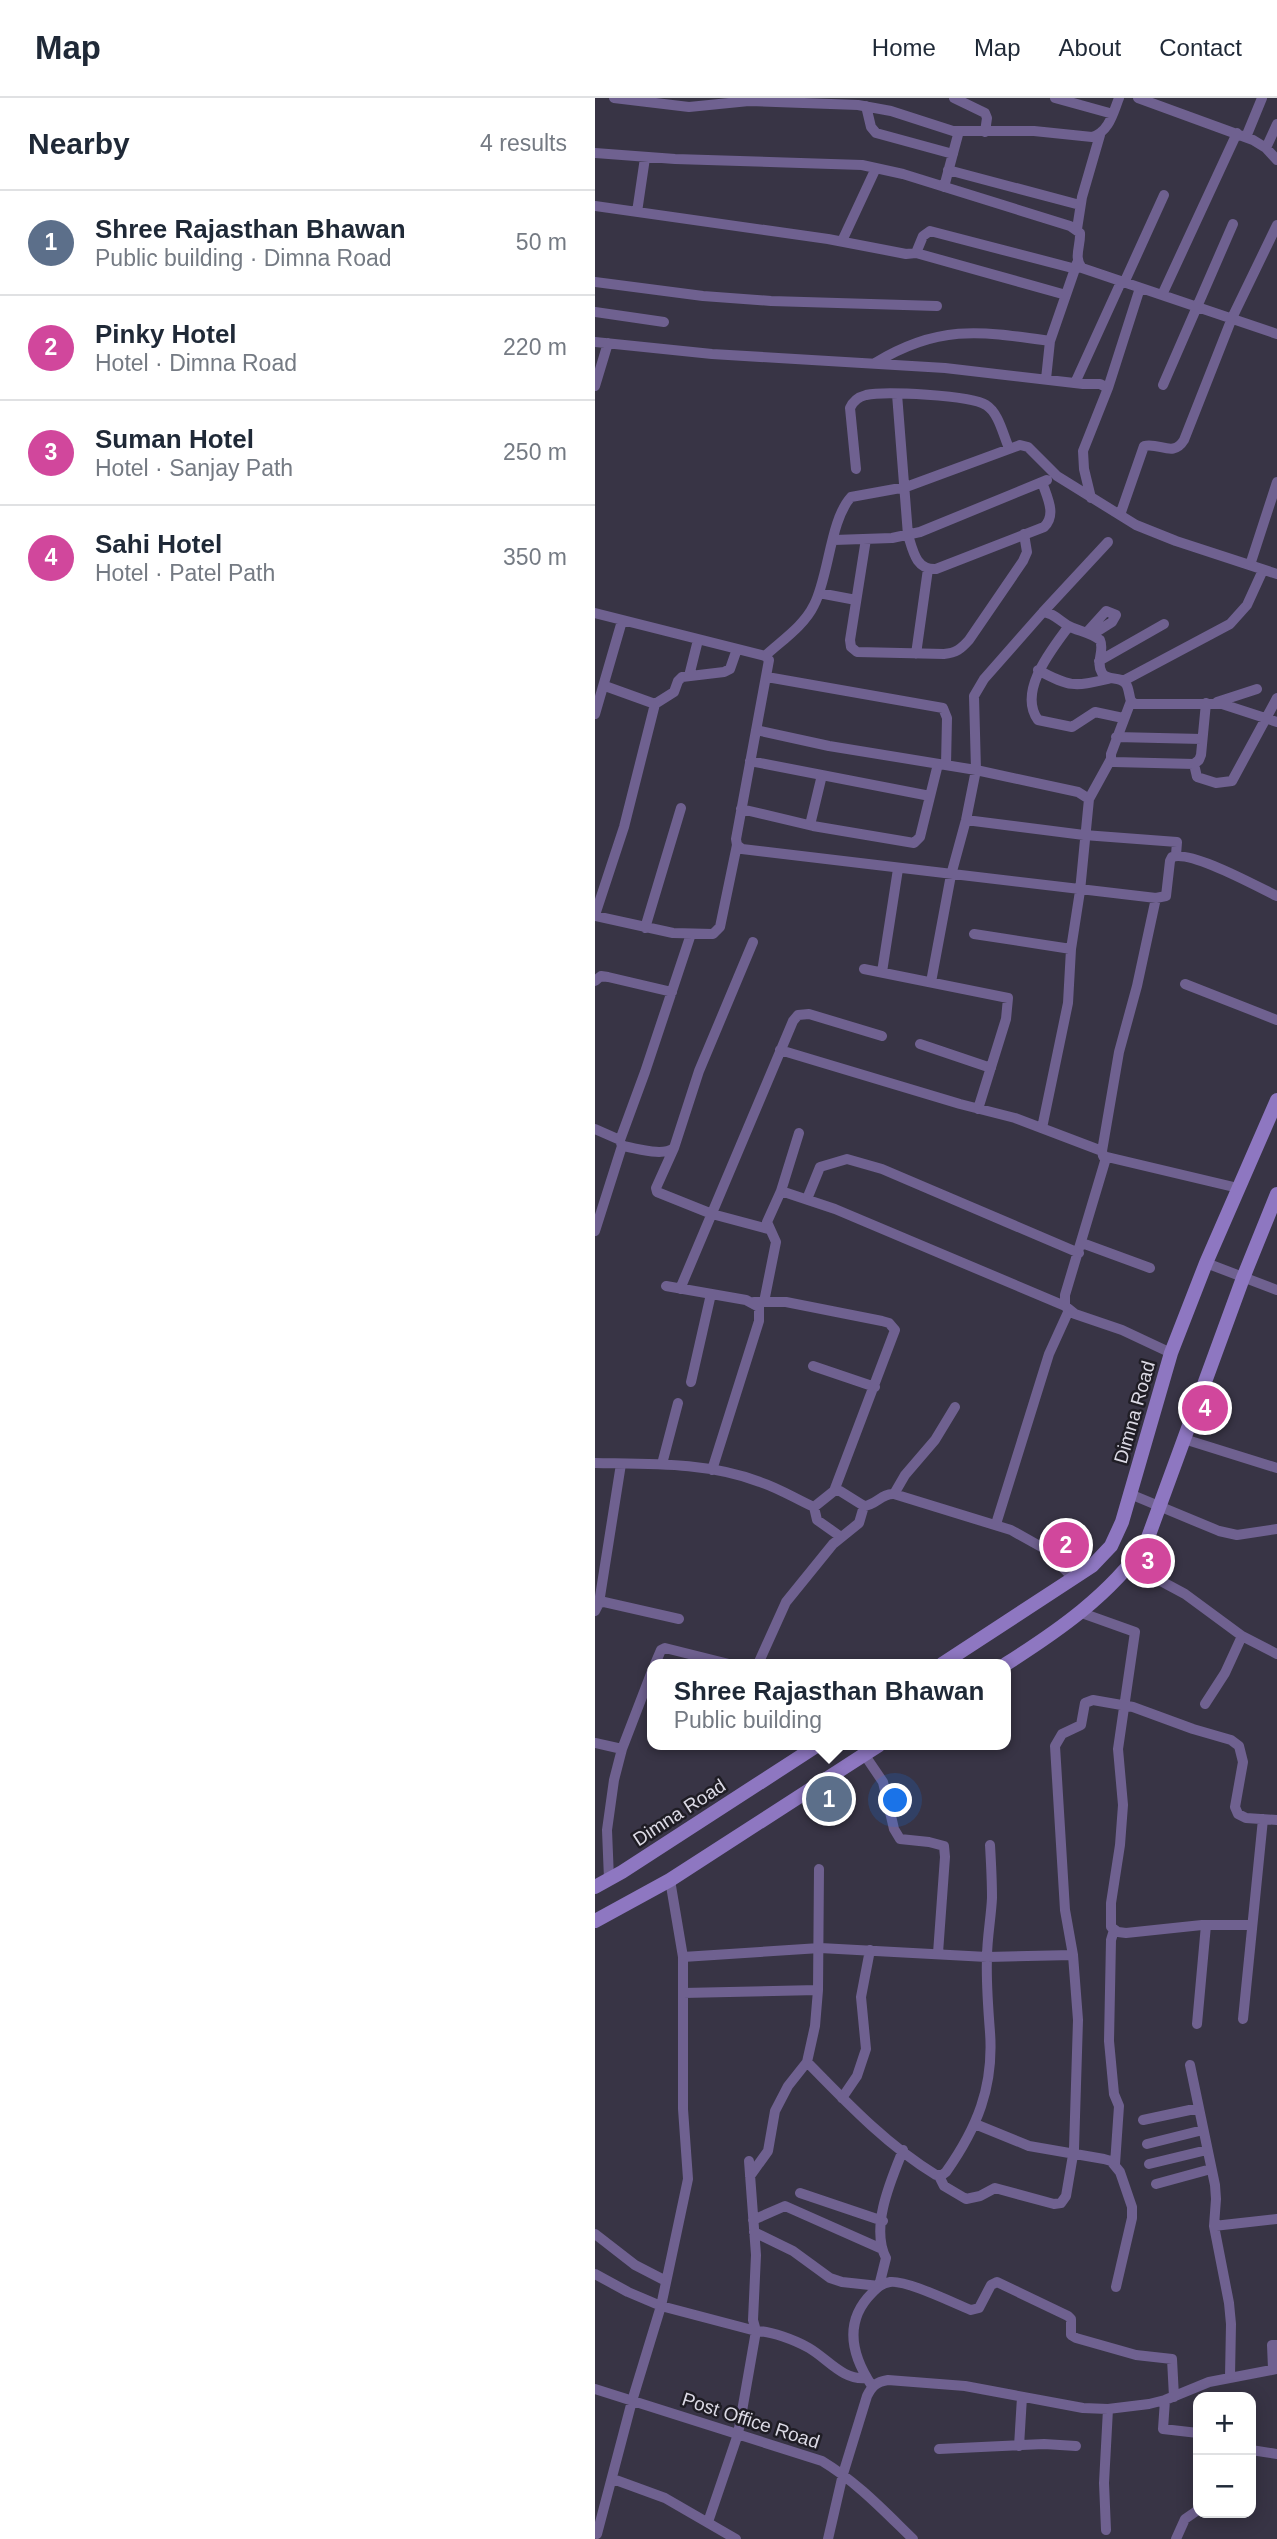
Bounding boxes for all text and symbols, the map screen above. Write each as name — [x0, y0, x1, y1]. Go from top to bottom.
text: Map — [35, 29, 101, 66]
text: Home — [872, 34, 936, 61]
text: Map — [974, 34, 1021, 61]
text: About — [1059, 34, 1121, 61]
text: Contact — [1159, 34, 1242, 61]
text: Nearby — [28, 127, 130, 160]
text: 4 results — [480, 130, 567, 156]
text: Shree Rajasthan Bhawan — [95, 214, 406, 244]
text: 1 — [45, 229, 57, 255]
text: 50 m — [516, 229, 567, 255]
text: Public building · Dimna Road — [95, 245, 392, 271]
text: Pinky Hotel — [95, 319, 237, 349]
text: 2 — [45, 334, 57, 360]
text: 220 m — [503, 334, 567, 360]
text: Hotel · Dimna Road — [95, 350, 297, 376]
text: Suman Hotel — [95, 424, 254, 454]
text: 3 — [45, 439, 57, 465]
text: 250 m — [503, 439, 567, 465]
text: Hotel · Sanjay Path — [95, 455, 293, 481]
text: Sahi Hotel — [95, 529, 222, 559]
text: 4 — [45, 544, 57, 570]
text: 350 m — [503, 544, 567, 570]
text: Hotel · Patel Path — [95, 560, 275, 586]
street label: Dimna Road — [1110, 1358, 1159, 1466]
pin: 4 — [1182, 1382, 1228, 1434]
pin: 2 — [1043, 1519, 1089, 1571]
pin: 3 — [1125, 1535, 1171, 1587]
popup — [647, 1659, 1011, 1750]
text: Shree Rajasthan Bhawan — [674, 1676, 984, 1706]
text: Public building — [674, 1707, 822, 1733]
pin: 1 — [806, 1773, 852, 1825]
street label: Dimna Road — [629, 1775, 729, 1850]
your location — [878, 1783, 912, 1817]
street label: Post Office Road — [679, 2388, 822, 2453]
map controls — [1193, 2392, 1256, 2518]
button: + — [1193, 2392, 1256, 2455]
button: − — [1193, 2455, 1256, 2518]

